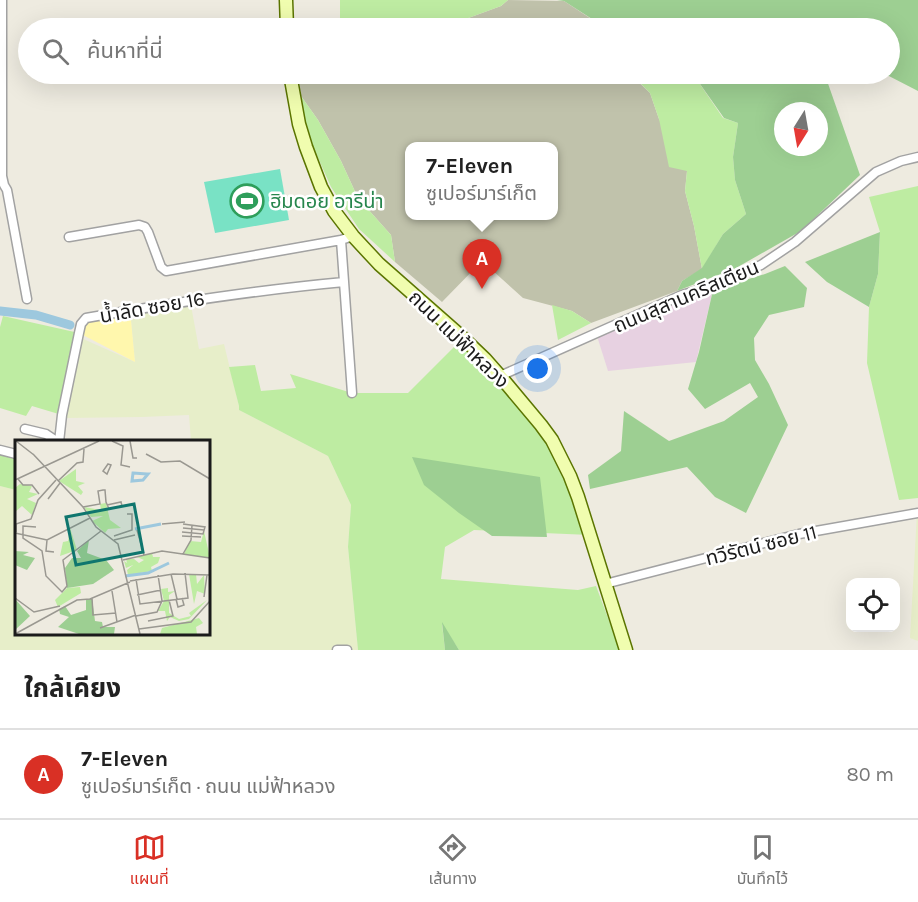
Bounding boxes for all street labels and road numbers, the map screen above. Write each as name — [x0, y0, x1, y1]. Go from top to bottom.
street label: ถนนสุสานคริสเตียน — [610, 255, 762, 337]
street label: น้ำลัด ซอย 16 — [97, 284, 206, 328]
street label: ถนน แม่ฟ้าหลวง — [404, 286, 514, 393]
street label: ทวีรัตน์ ซอย 11 — [703, 521, 819, 570]

